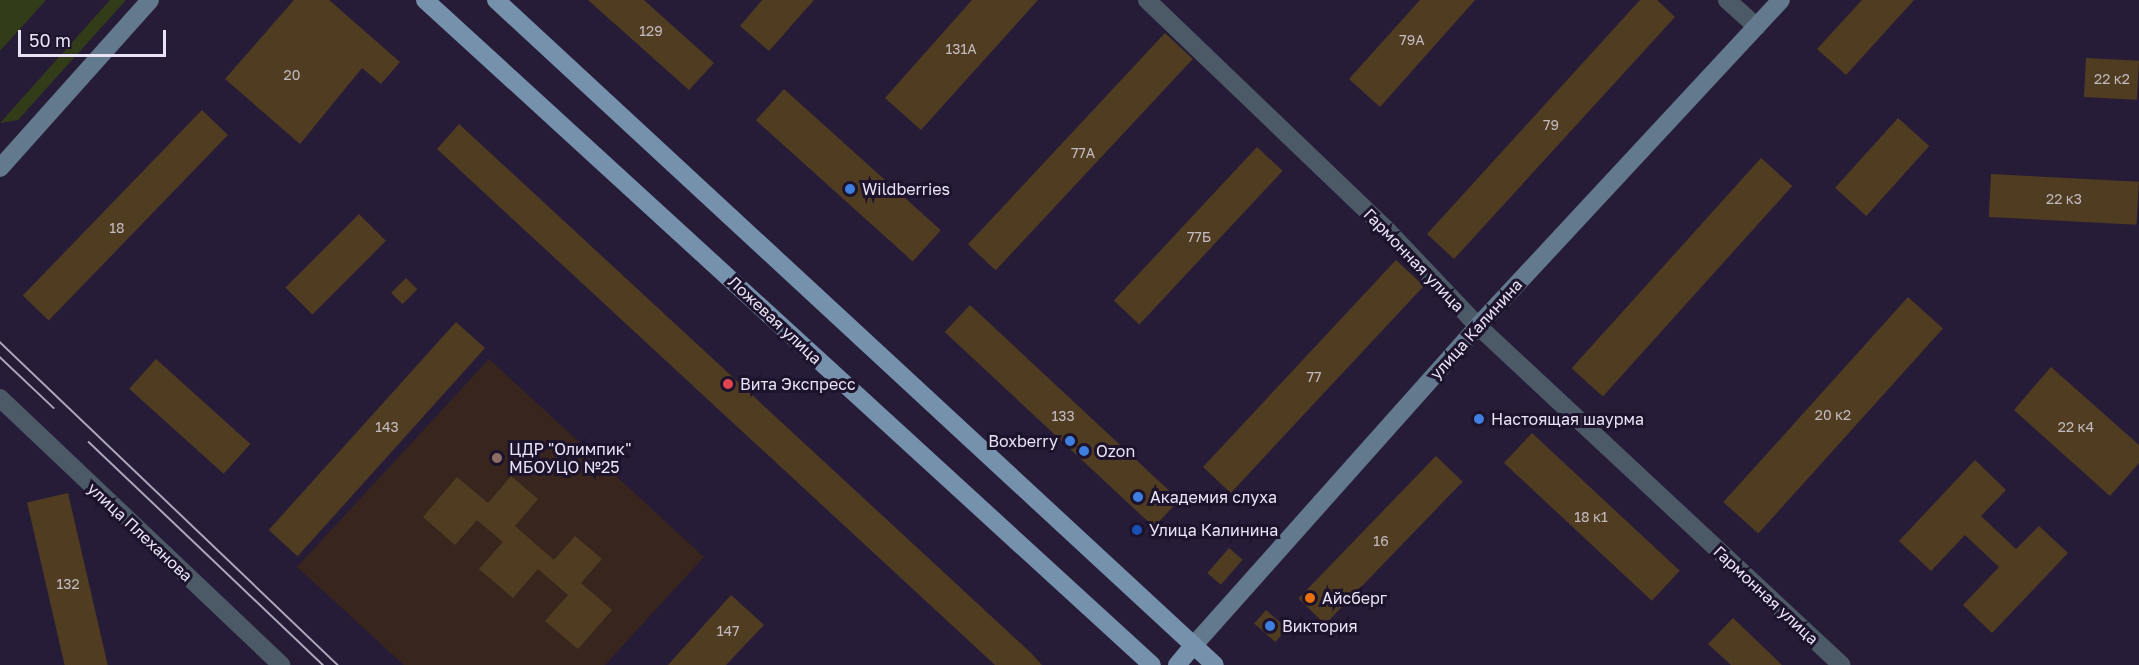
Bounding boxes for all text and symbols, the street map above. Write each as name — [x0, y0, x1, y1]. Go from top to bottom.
scale bar — [21, 18, 170, 56]
house number: 129 — [639, 23, 663, 39]
text: 50 m — [29, 29, 71, 51]
house number: 79А — [1399, 32, 1425, 48]
house number: 131А — [945, 41, 977, 57]
house number: 20 — [284, 67, 300, 83]
house number: 22 к2 — [2094, 71, 2130, 87]
house number: 79 — [1543, 117, 1559, 133]
house number: 77А — [1071, 145, 1095, 161]
place label: Wildberries — [862, 179, 950, 199]
marker: Wildberries — [843, 182, 857, 196]
house number: 22 к3 — [2046, 191, 2082, 207]
street label: Гармонная улица — [1360, 204, 1468, 316]
house number: 18 — [109, 220, 125, 236]
house number: 77Б — [1187, 229, 1211, 245]
street label: Ложевая улица — [724, 272, 826, 368]
street label: улица Калинина — [1426, 275, 1526, 383]
house number: 77 — [1307, 369, 1321, 385]
place label: Вита Экспресс — [740, 374, 856, 394]
marker: Вита Экспресс — [721, 377, 735, 391]
house number: 20 к2 — [1815, 407, 1851, 423]
house number: 133 — [1051, 408, 1075, 424]
place label: Настоящая шаурма — [1491, 409, 1644, 429]
marker: Настоящая шаурма — [1472, 412, 1486, 426]
house number: 143 — [375, 419, 399, 435]
house number: 22 к4 — [2058, 419, 2094, 435]
place label: Boxberry — [988, 431, 1058, 451]
marker: Boxberry — [1063, 434, 1077, 448]
place label: ЦДР "Олимпик" МБОУЦО №25 — [509, 439, 631, 477]
place label: Ozon — [1096, 441, 1135, 461]
marker: Ozon — [1077, 444, 1091, 458]
marker: ЦДР "Олимпик" МБОУЦО №25 — [490, 451, 504, 465]
street label: улица Плеханова — [84, 478, 196, 586]
place label: Академия слуха — [1150, 487, 1277, 507]
marker: Академия слуха — [1131, 490, 1145, 504]
house number: 18 к1 — [1574, 509, 1608, 525]
place label: Улица Калинина — [1149, 520, 1278, 540]
marker: Улица Калинина — [1130, 523, 1144, 537]
house number: 16 — [1373, 533, 1389, 549]
street label: Гармонная улица — [1710, 542, 1822, 648]
house number: 132 — [56, 576, 80, 592]
place label: Айсберг — [1322, 588, 1387, 608]
marker: Айсберг — [1303, 591, 1317, 605]
place label: Виктория — [1282, 616, 1358, 636]
marker: Виктория — [1263, 619, 1277, 633]
house number: 147 — [717, 623, 739, 639]

